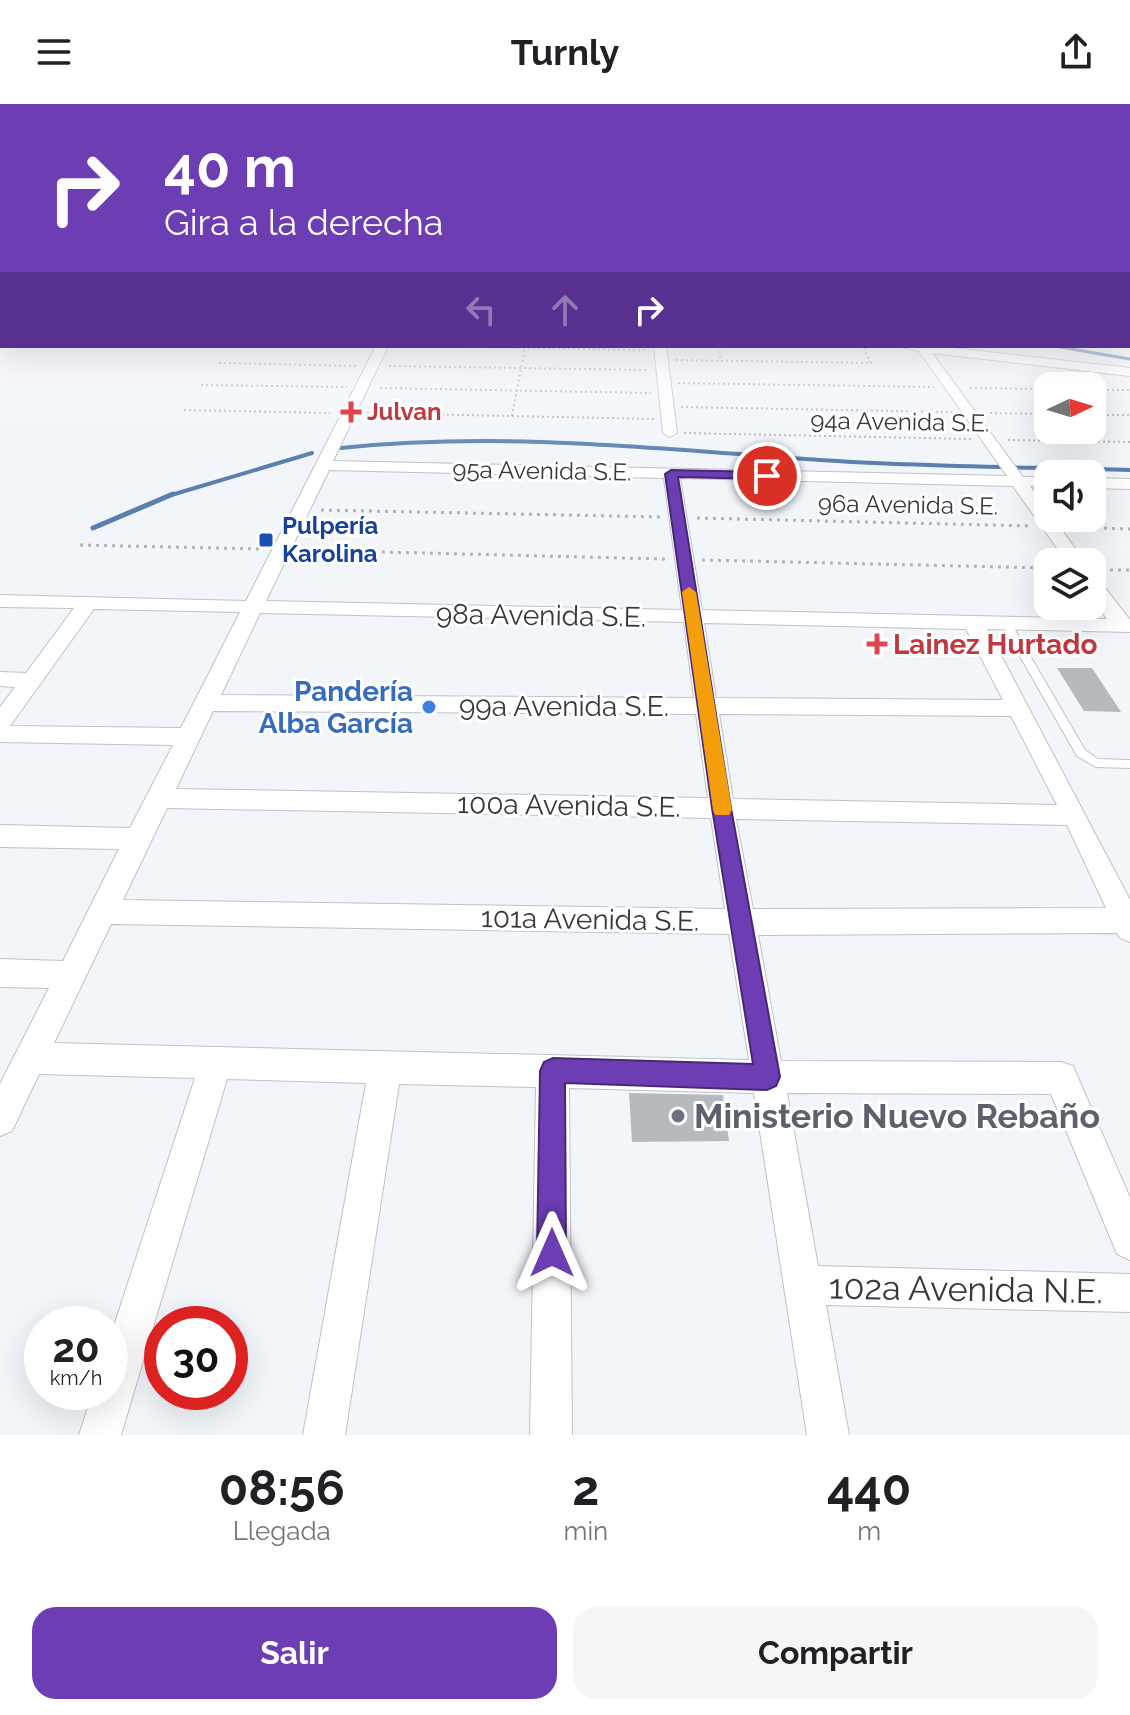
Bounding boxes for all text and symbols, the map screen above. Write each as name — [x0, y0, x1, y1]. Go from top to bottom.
icon: menu — [32, 30, 76, 74]
icon: share — [1054, 30, 1098, 74]
text: Turnly — [511, 31, 619, 73]
text: 40 m — [164, 134, 296, 200]
icon: right — [32, 136, 136, 240]
text: Gira a la derecha — [164, 201, 443, 243]
icon: left — [459, 288, 503, 332]
icon: ahead — [543, 288, 587, 332]
icon: right — [627, 288, 671, 332]
north arrow — [1034, 372, 1106, 444]
map controls — [1034, 372, 1106, 620]
place label: Julvan — [367, 397, 442, 426]
marker: Julvan — [342, 403, 360, 421]
street label: 94a Avenida S.E. — [810, 405, 990, 438]
pin — [733, 442, 801, 510]
street label: 95a Avenida S.E. — [452, 454, 632, 487]
icon: arrive — [745, 454, 789, 498]
button: sound — [1034, 460, 1106, 532]
street label: 96a Avenida S.E. — [818, 488, 998, 521]
place label: Pulpería Karolina — [282, 511, 378, 568]
marker: Pulpería Karolina — [257, 531, 275, 549]
button: layers — [1034, 548, 1106, 620]
street label: 98a Avenida S.E. — [436, 597, 646, 634]
place label: Lainez Hurtado — [893, 628, 1097, 661]
marker: Lainez Hurtado — [868, 635, 886, 653]
place label: Pandería Alba García — [259, 675, 413, 740]
street label: 99a Avenida S.E. — [459, 690, 669, 723]
marker: Pandería Alba García — [420, 698, 438, 716]
street label: 100a Avenida S.E. — [457, 787, 681, 824]
street label: 101a Avenida S.E. — [481, 901, 699, 938]
place label: Ministerio Nuevo Rebaño — [694, 1096, 1100, 1136]
marker: Ministerio Nuevo Rebaño — [669, 1107, 687, 1125]
position arrow — [510, 1211, 594, 1295]
street label: 102a Avenida N.E. — [829, 1267, 1103, 1311]
speed limit sign: 30 — [144, 1306, 248, 1410]
text: 20 — [52, 1324, 100, 1371]
text: km/h — [50, 1366, 102, 1390]
text: 08:56 — [219, 1460, 345, 1516]
text: 2 — [572, 1460, 599, 1516]
text: 440 — [827, 1460, 911, 1516]
text: Llegada — [233, 1516, 331, 1546]
text: min — [564, 1516, 608, 1546]
text: m — [857, 1516, 881, 1546]
button: Salir — [32, 1607, 557, 1699]
button: Compartir — [573, 1607, 1098, 1699]

